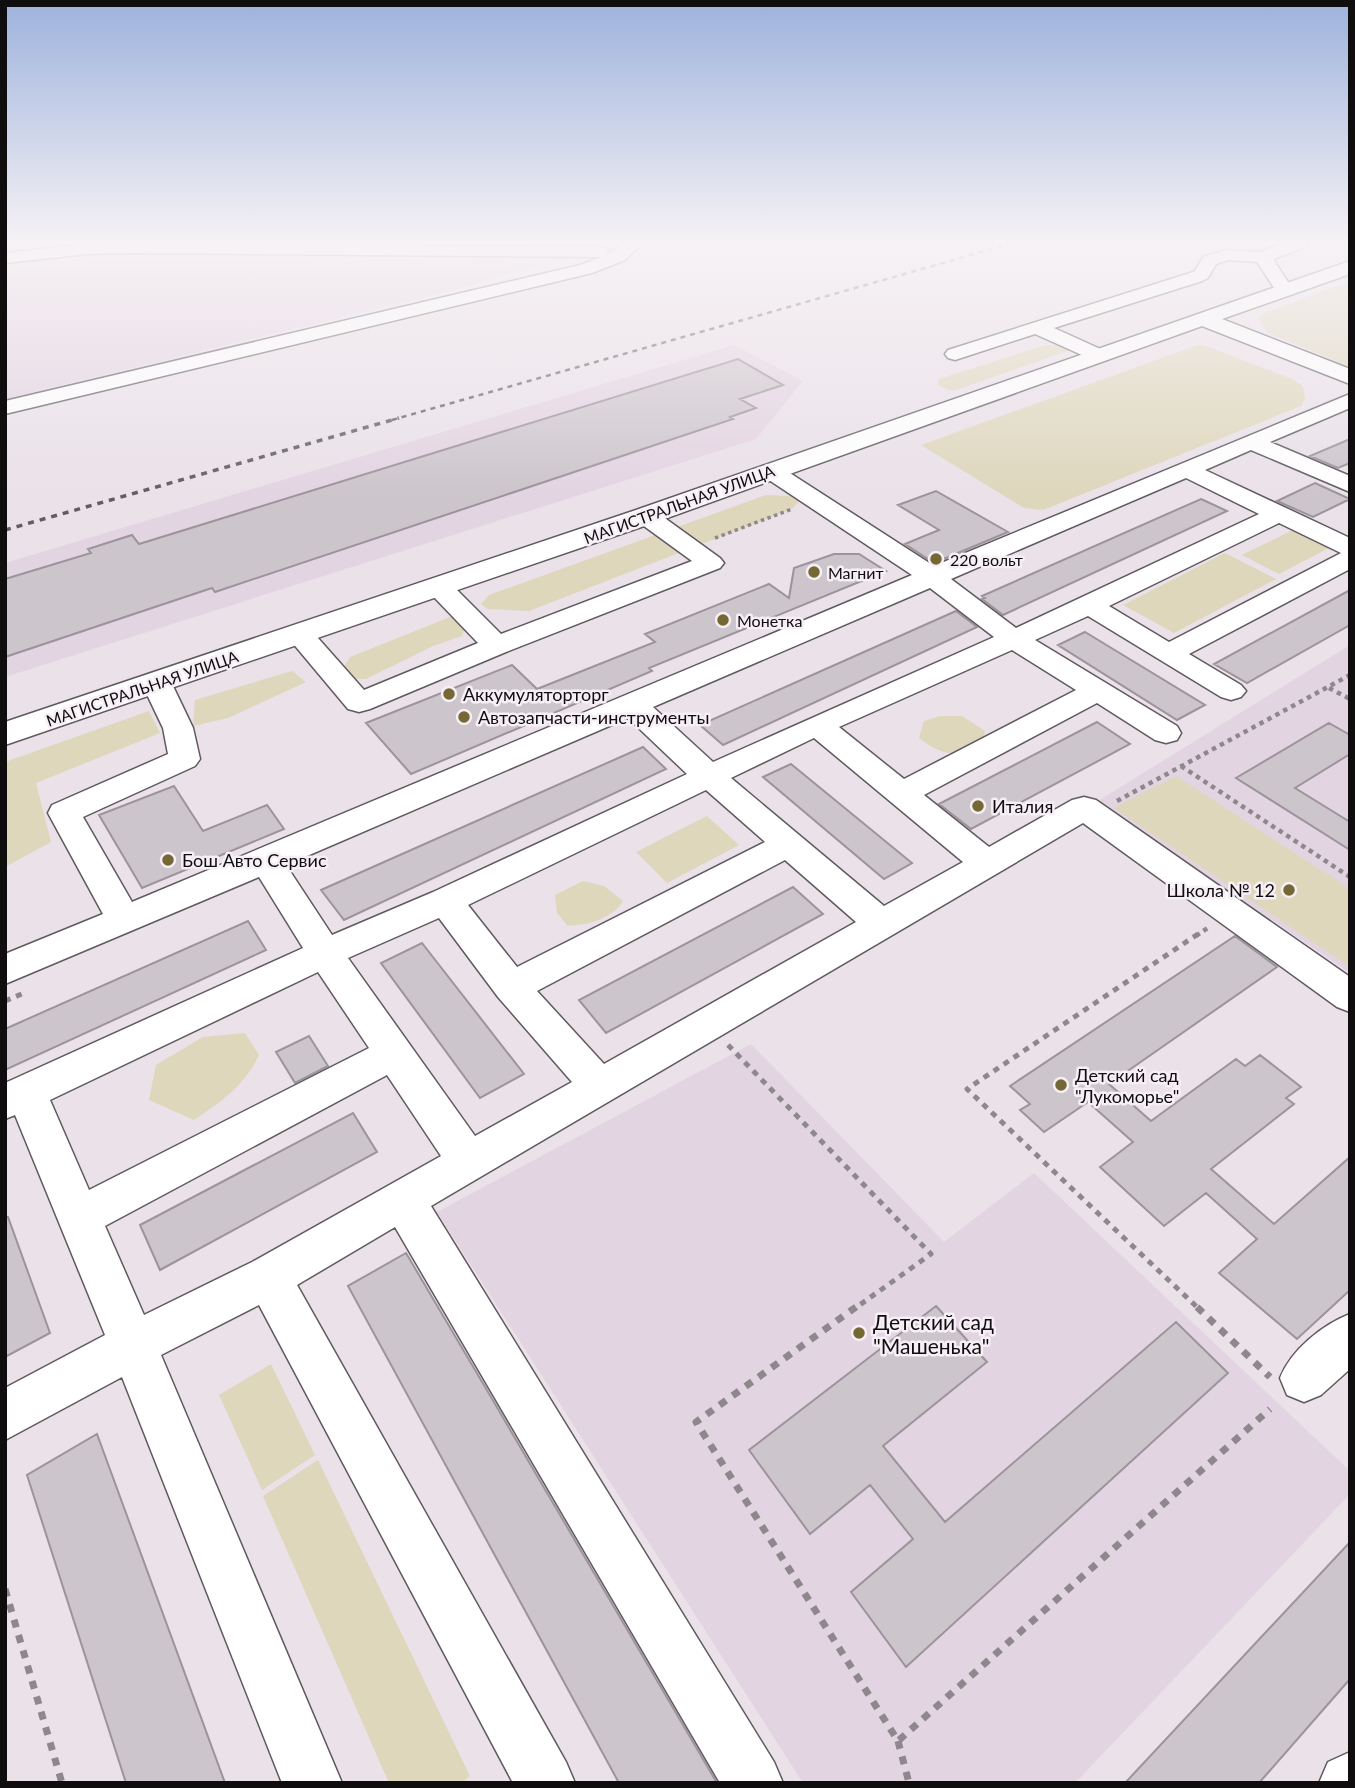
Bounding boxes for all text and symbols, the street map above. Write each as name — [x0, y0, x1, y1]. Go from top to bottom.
street label: МАГИСТРАЛЬНАЯ УЛИЦА — [581, 461, 777, 547]
place label: 220 вольт — [950, 550, 1023, 569]
marker: 220 вольт — [928, 551, 944, 567]
place label: Магнит — [828, 563, 884, 582]
marker: Магнит — [806, 564, 822, 580]
place label: Монетка — [737, 611, 802, 630]
marker: Монетка — [715, 612, 731, 628]
street label: МАГИСТРАЛЬНАЯ УЛИЦА — [44, 646, 241, 730]
place label: Аккумуляторторг — [463, 683, 609, 705]
marker: Аккумуляторторг — [441, 686, 457, 702]
place label: Автозапчасти-инструменты — [478, 706, 710, 728]
marker: Автозапчасти-инструменты — [456, 709, 472, 725]
place label: Италия — [992, 795, 1053, 817]
marker: Италия — [970, 798, 986, 814]
place label: Бош Авто Сервис — [182, 849, 327, 871]
marker: Бош Авто Сервис — [160, 852, 176, 868]
place label: Школа № 12 — [1166, 879, 1275, 901]
marker: Школа № 12 — [1281, 882, 1297, 898]
place label: Детский сад "Лукоморье" — [1075, 1064, 1179, 1107]
marker: Детский сад "Лукоморье" — [1053, 1077, 1069, 1093]
place label: Детский сад "Машенька" — [873, 1309, 994, 1358]
marker: Детский сад "Машенька" — [851, 1325, 867, 1341]

